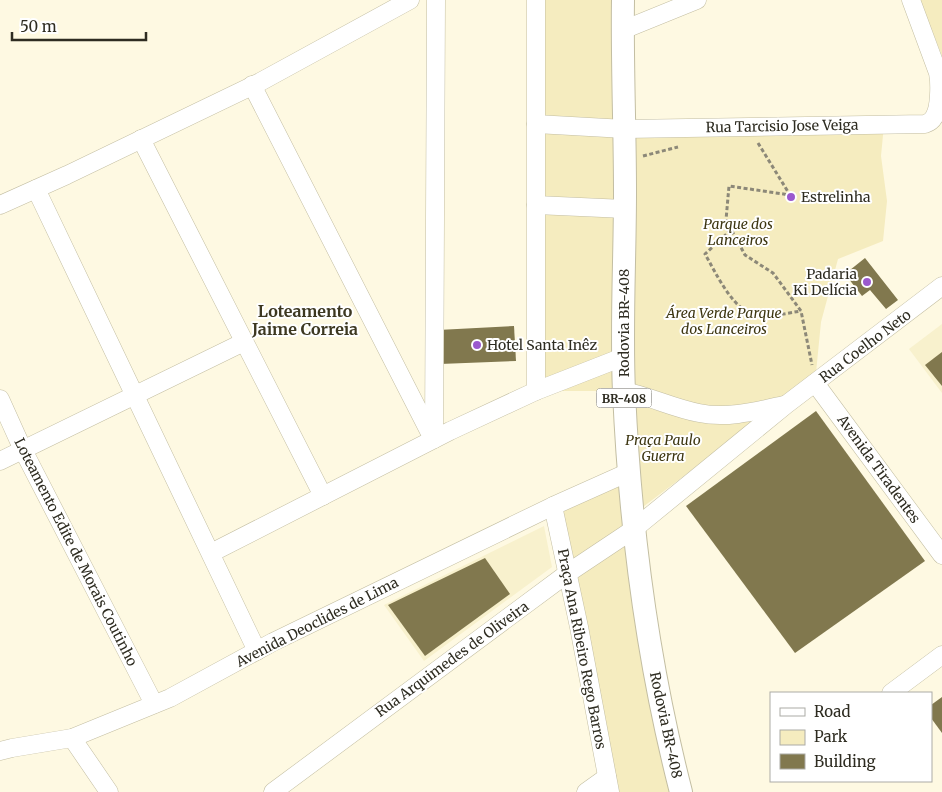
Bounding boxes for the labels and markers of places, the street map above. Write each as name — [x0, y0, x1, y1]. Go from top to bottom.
place label: Estrelinha — [801, 188, 871, 206]
marker: Estrelinha — [785, 191, 797, 203]
place label: Padaria Ki Delícia — [793, 265, 857, 299]
marker: Padaria Ki Delícia — [861, 276, 873, 288]
place label: Hotel Santa Inêz — [487, 336, 597, 354]
marker: Hotel Santa Inêz — [471, 339, 483, 351]

